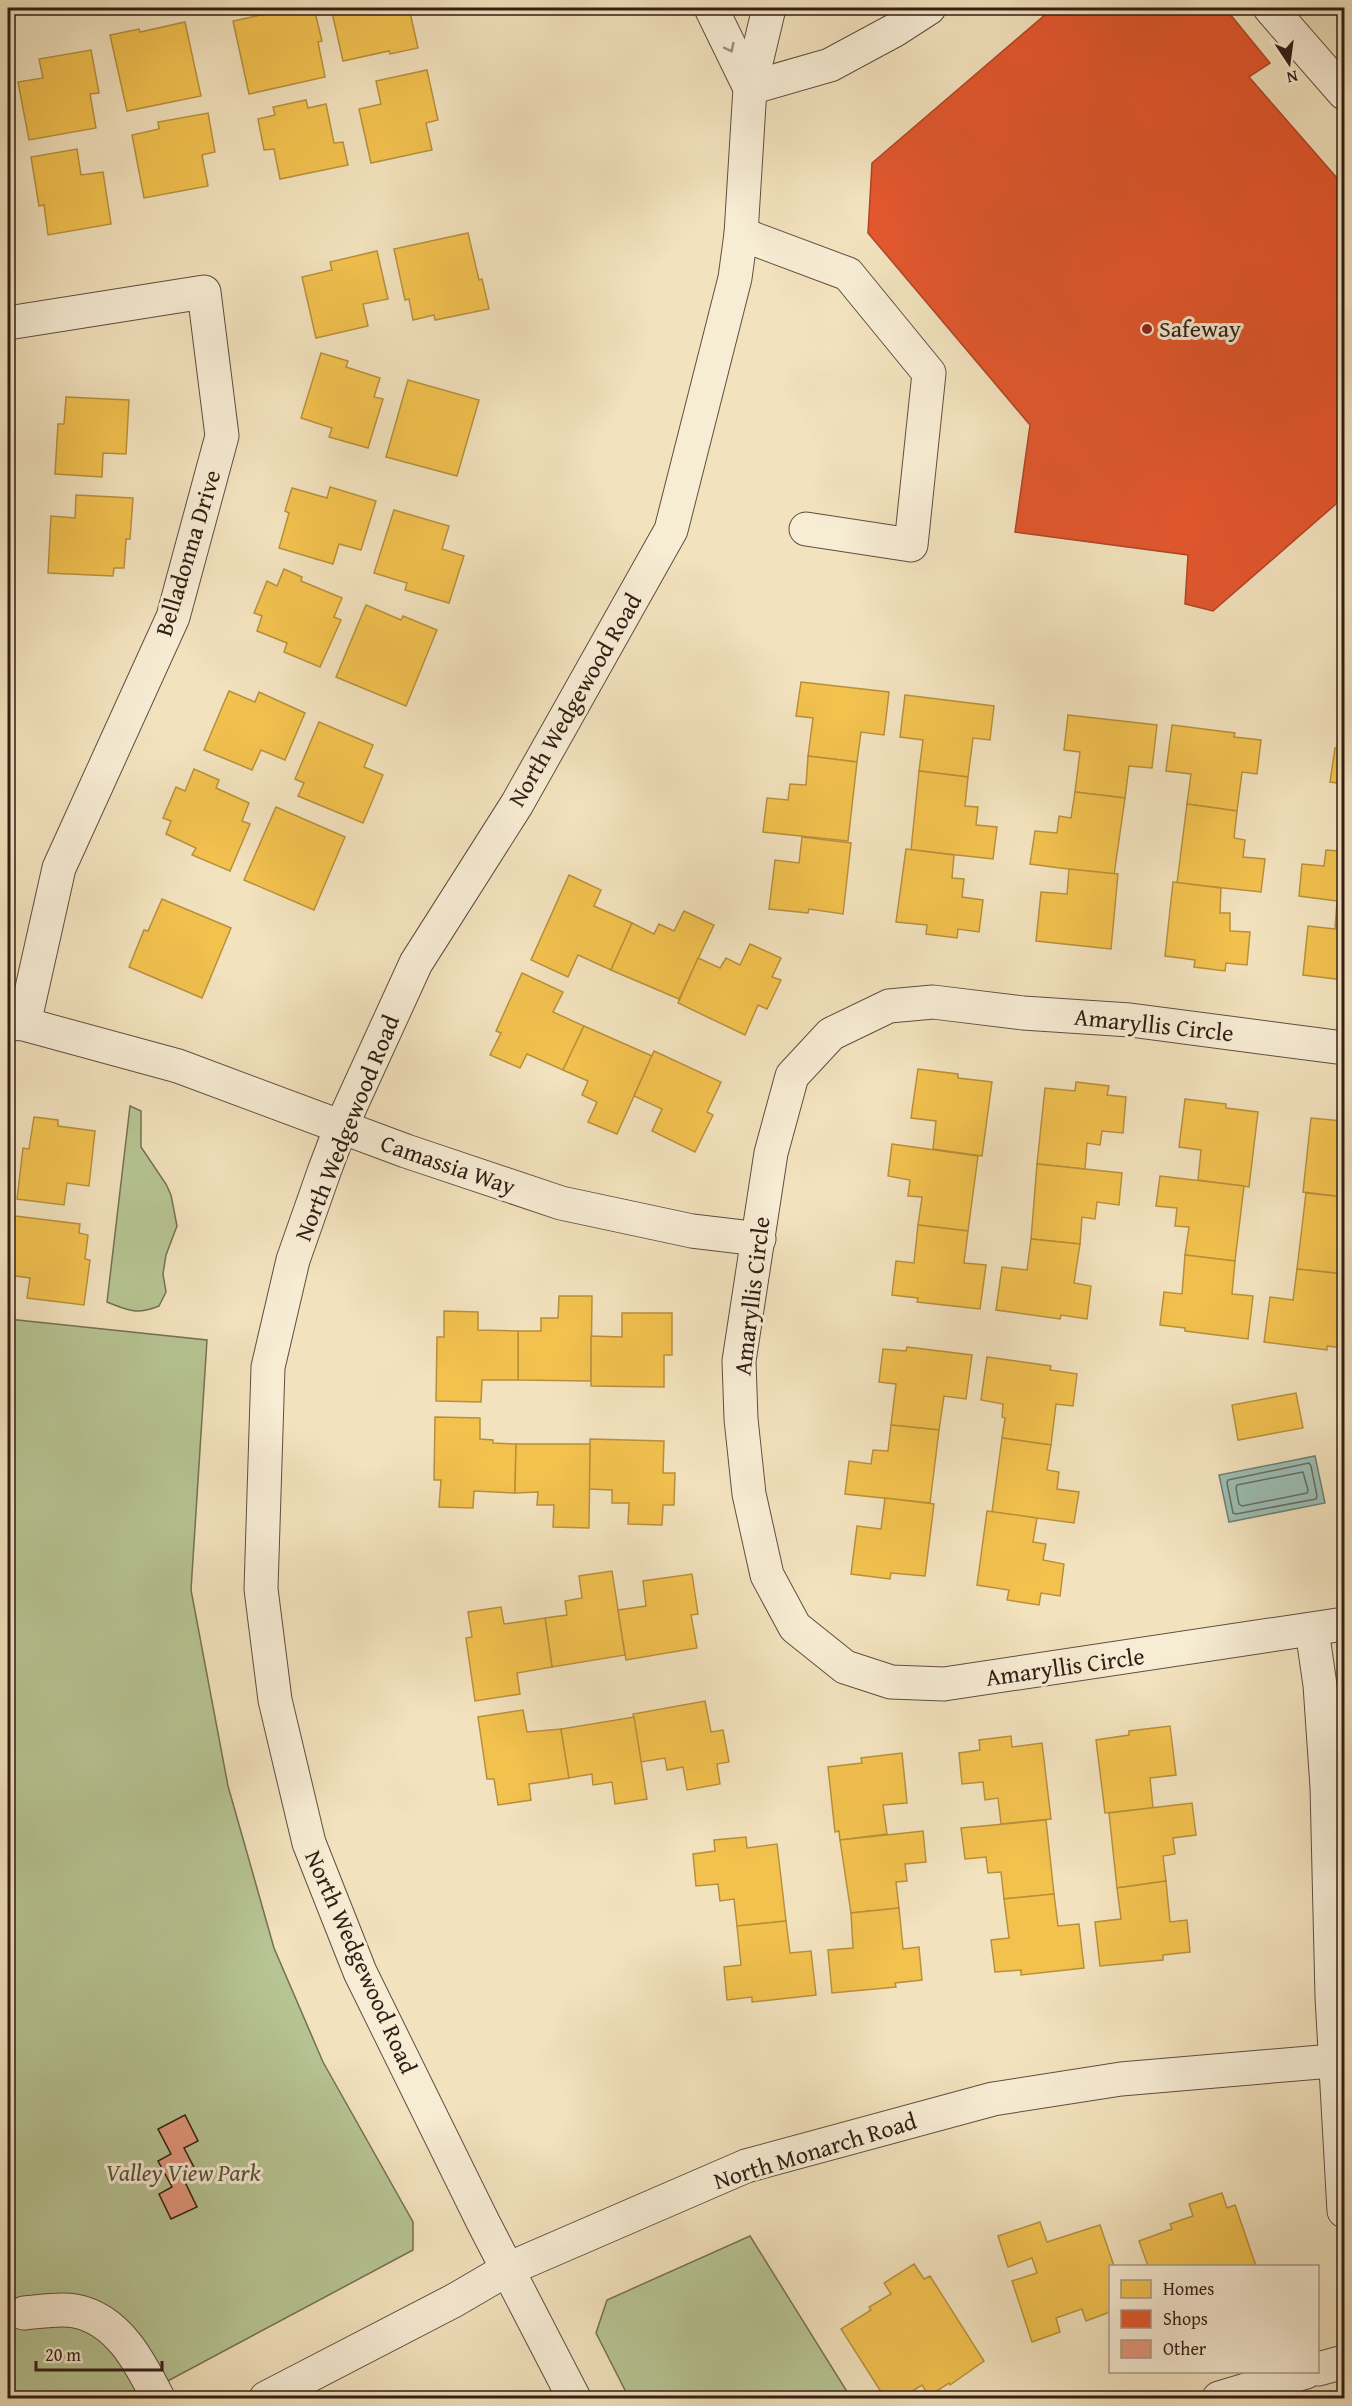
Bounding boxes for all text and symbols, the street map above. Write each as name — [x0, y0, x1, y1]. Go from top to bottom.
north arrow — [1259, 33, 1319, 93]
one-way arrow — [723, 42, 734, 52]
text: N — [1284, 65, 1300, 91]
place label: Safeway — [1159, 311, 1241, 346]
marker: Safeway — [1140, 322, 1154, 336]
street label: Belladonna Drive — [146, 465, 229, 640]
street label: North Wedgewood Road — [499, 586, 650, 813]
street label: Amaryllis Circle — [1073, 999, 1235, 1050]
street label: North Wedgewood Road — [285, 1009, 408, 1246]
street label: Camassia Way — [376, 1125, 520, 1204]
street label: Amaryllis Circle — [724, 1214, 779, 1377]
street label: Amaryllis Circle — [983, 1638, 1147, 1695]
street label: North Wedgewood Road — [296, 1844, 427, 2079]
street label: North Monarch Road — [709, 2103, 921, 2198]
park label: Valley View Park — [106, 2155, 260, 2190]
legend — [1109, 2265, 1319, 2373]
text: Homes — [1163, 2275, 1214, 2302]
text: Shops — [1163, 2305, 1208, 2332]
scale bar — [36, 2334, 162, 2372]
text: Other — [1163, 2335, 1207, 2362]
text: 20 m — [45, 2341, 81, 2368]

